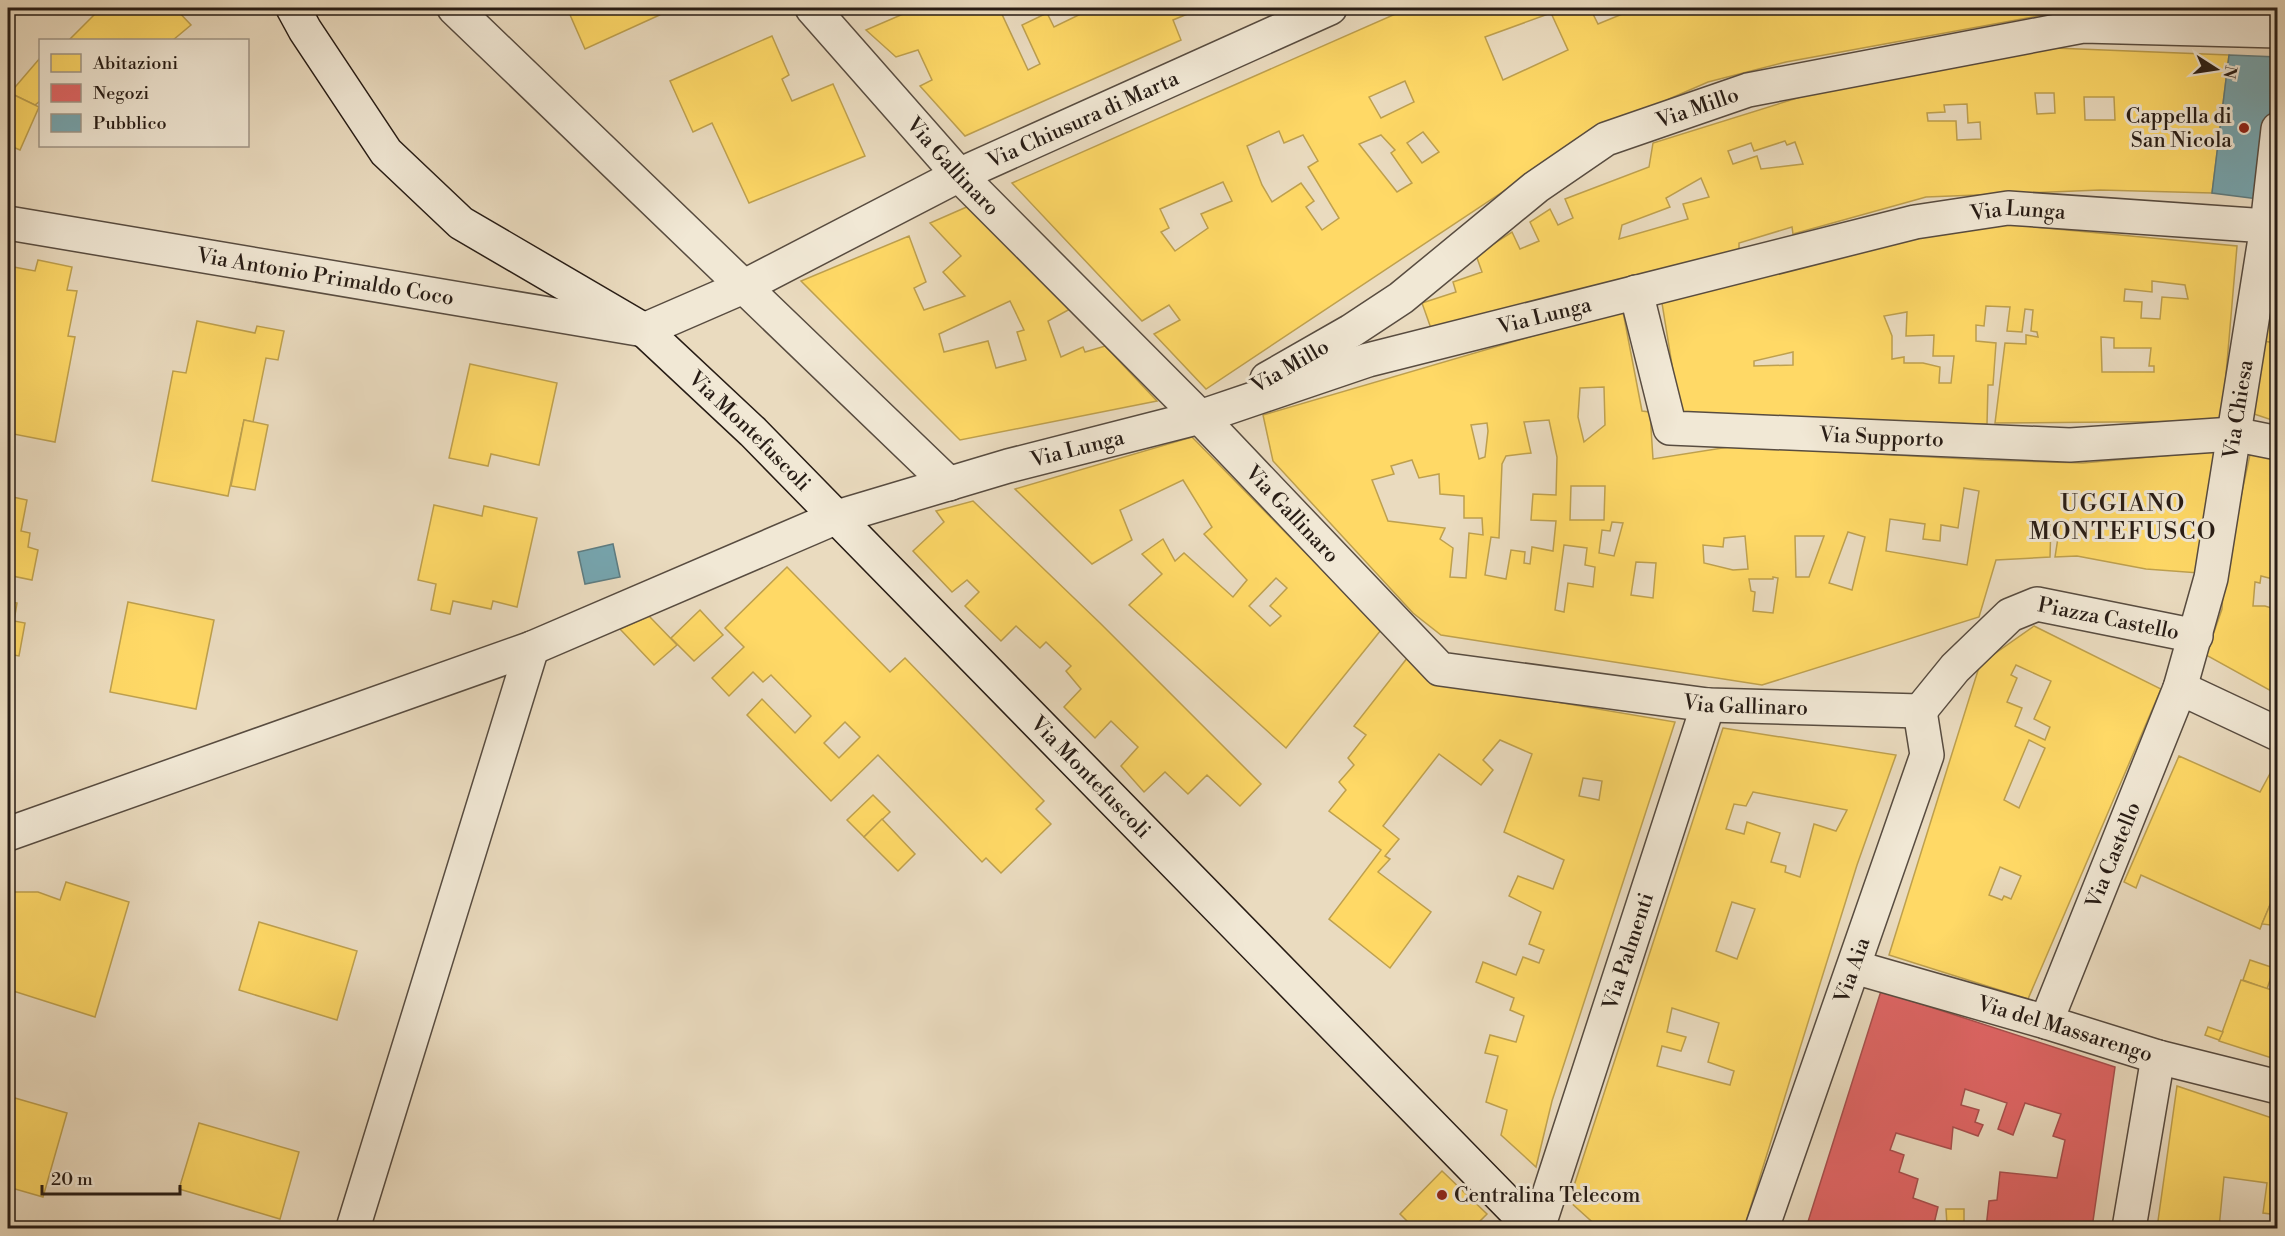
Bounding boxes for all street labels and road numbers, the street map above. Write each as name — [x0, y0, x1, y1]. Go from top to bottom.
street label: Via Chiusura di Marta — [982, 66, 1183, 175]
street label: Via Millo — [1652, 82, 1742, 135]
street label: Via Gallinaro — [900, 112, 1004, 222]
street label: Via Lunga — [1968, 196, 2067, 228]
street label: Via Antonio Primaldo Coco — [194, 243, 456, 312]
street label: Via Lunga — [1494, 292, 1595, 341]
street label: Via Millo — [1246, 334, 1334, 400]
street label: Via Chiesa — [2218, 358, 2260, 462]
street label: Via Montefuscoli — [682, 365, 816, 497]
street label: Via Supporto — [1818, 422, 1944, 454]
street label: Via Lunga — [1027, 425, 1128, 474]
street label: Via Gallinaro — [1238, 460, 1344, 569]
street label: Piazza Castello — [2035, 592, 2181, 646]
street label: Via Gallinaro — [1680, 690, 1808, 722]
street label: Via Montefuscoli — [1024, 711, 1156, 845]
street label: Via Castello — [2081, 798, 2147, 913]
street label: Via Palmenti — [1597, 890, 1660, 1014]
street label: Via Aia — [1829, 934, 1876, 1008]
street label: Via del Massarengo — [1973, 991, 2156, 1069]

